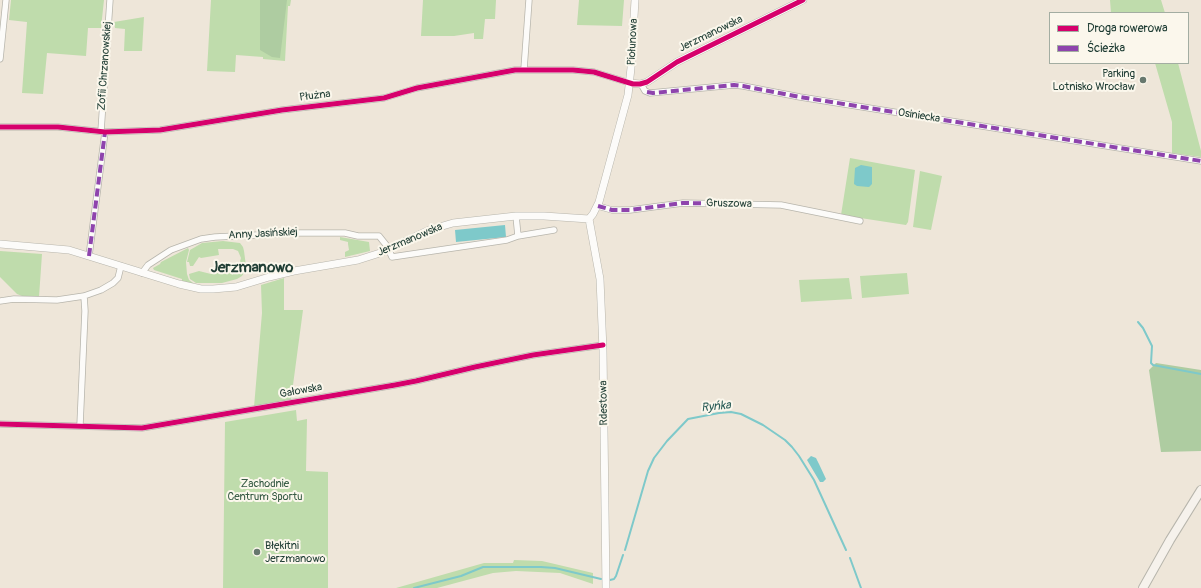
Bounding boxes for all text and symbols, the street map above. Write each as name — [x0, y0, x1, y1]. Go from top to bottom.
legend — [1049, 12, 1189, 64]
street label: Jerzmanowska — [677, 13, 745, 55]
street label: Piołunowa — [625, 18, 641, 66]
street label: Zofii Chrzanowskiej — [95, 21, 115, 111]
text: Droga rowerowa — [1087, 21, 1168, 36]
text: Ścieżka — [1087, 41, 1125, 56]
place label: Parking Lotnisko Wrocław — [1053, 67, 1135, 93]
marker: Parking Lotnisko Wrocław — [1138, 75, 1148, 85]
street label: Płużna — [299, 88, 331, 104]
street label: Osiniecka — [897, 106, 941, 126]
street label: Gruszowa — [706, 197, 752, 211]
street label: Jerzmanowska — [376, 220, 444, 260]
street label: Anny Jasińskiej — [228, 226, 298, 242]
district label: Jerzmanowo — [211, 259, 293, 277]
street label: Rdestowa — [597, 380, 611, 426]
street label: Gałowska — [279, 381, 323, 401]
water label: Ryńka — [701, 398, 731, 416]
park label: Zachodnie Centrum Sportu — [227, 477, 303, 503]
place label: Błękitni Jerzmanowo — [265, 539, 325, 565]
marker: Błękitni Jerzmanowo — [252, 547, 262, 557]

